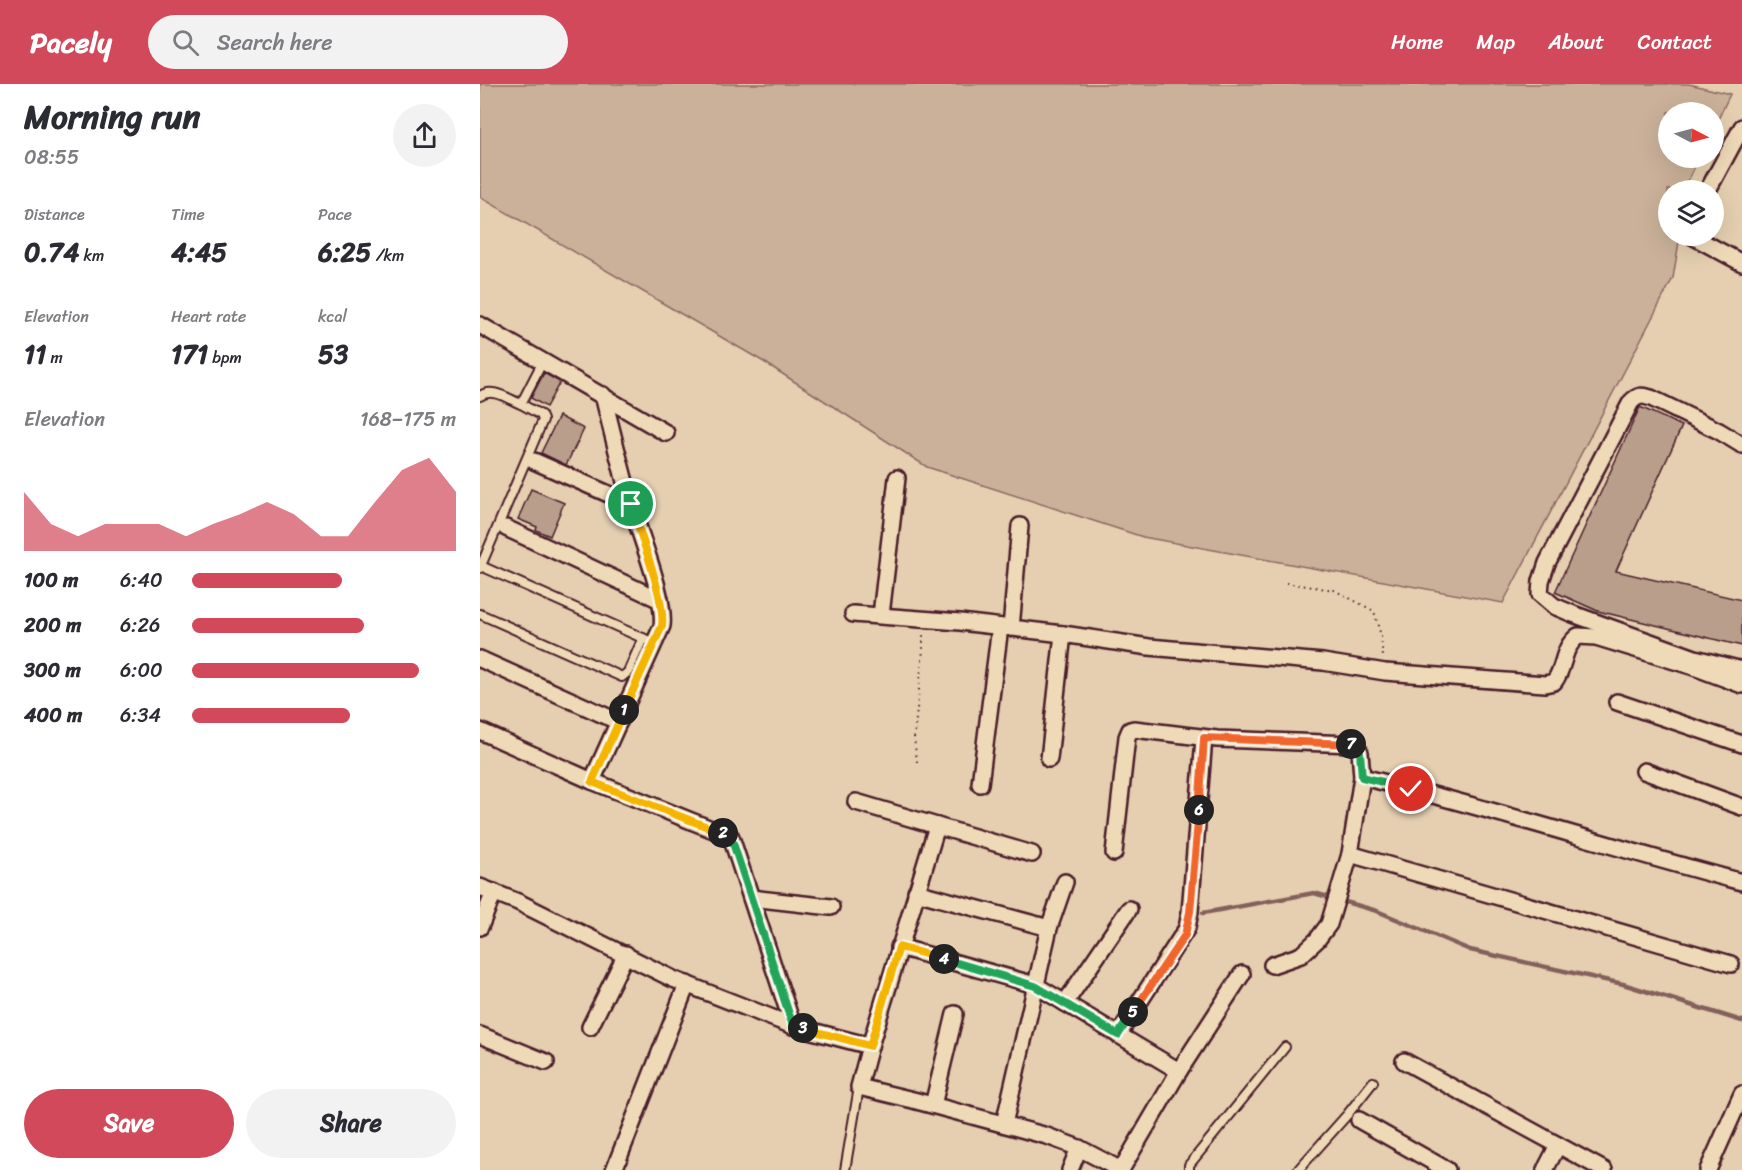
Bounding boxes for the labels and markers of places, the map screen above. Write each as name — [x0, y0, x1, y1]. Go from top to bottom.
pin — [605, 478, 656, 529]
pin: 1 — [609, 695, 639, 725]
pin: 7 — [1336, 729, 1366, 759]
pin — [1385, 763, 1436, 814]
pin: 6 — [1184, 795, 1214, 825]
pin: 2 — [708, 818, 738, 848]
pin: 4 — [929, 944, 959, 974]
pin: 5 — [1118, 997, 1148, 1027]
pin: 3 — [788, 1013, 818, 1043]

